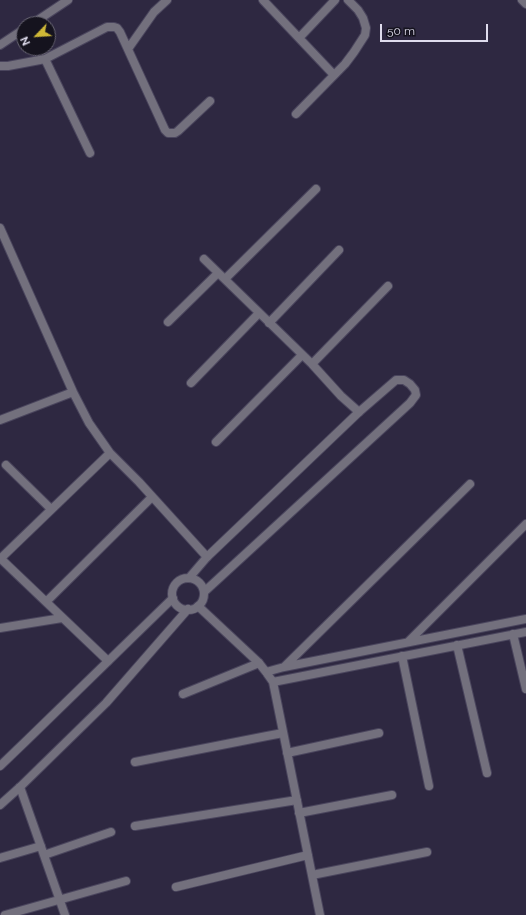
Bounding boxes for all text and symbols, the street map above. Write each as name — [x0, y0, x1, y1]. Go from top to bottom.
north arrow — [16, 16, 56, 56]
scale bar — [382, 16, 490, 42]
text: 50 m — [387, 24, 415, 38]
text: N — [18, 34, 33, 47]

